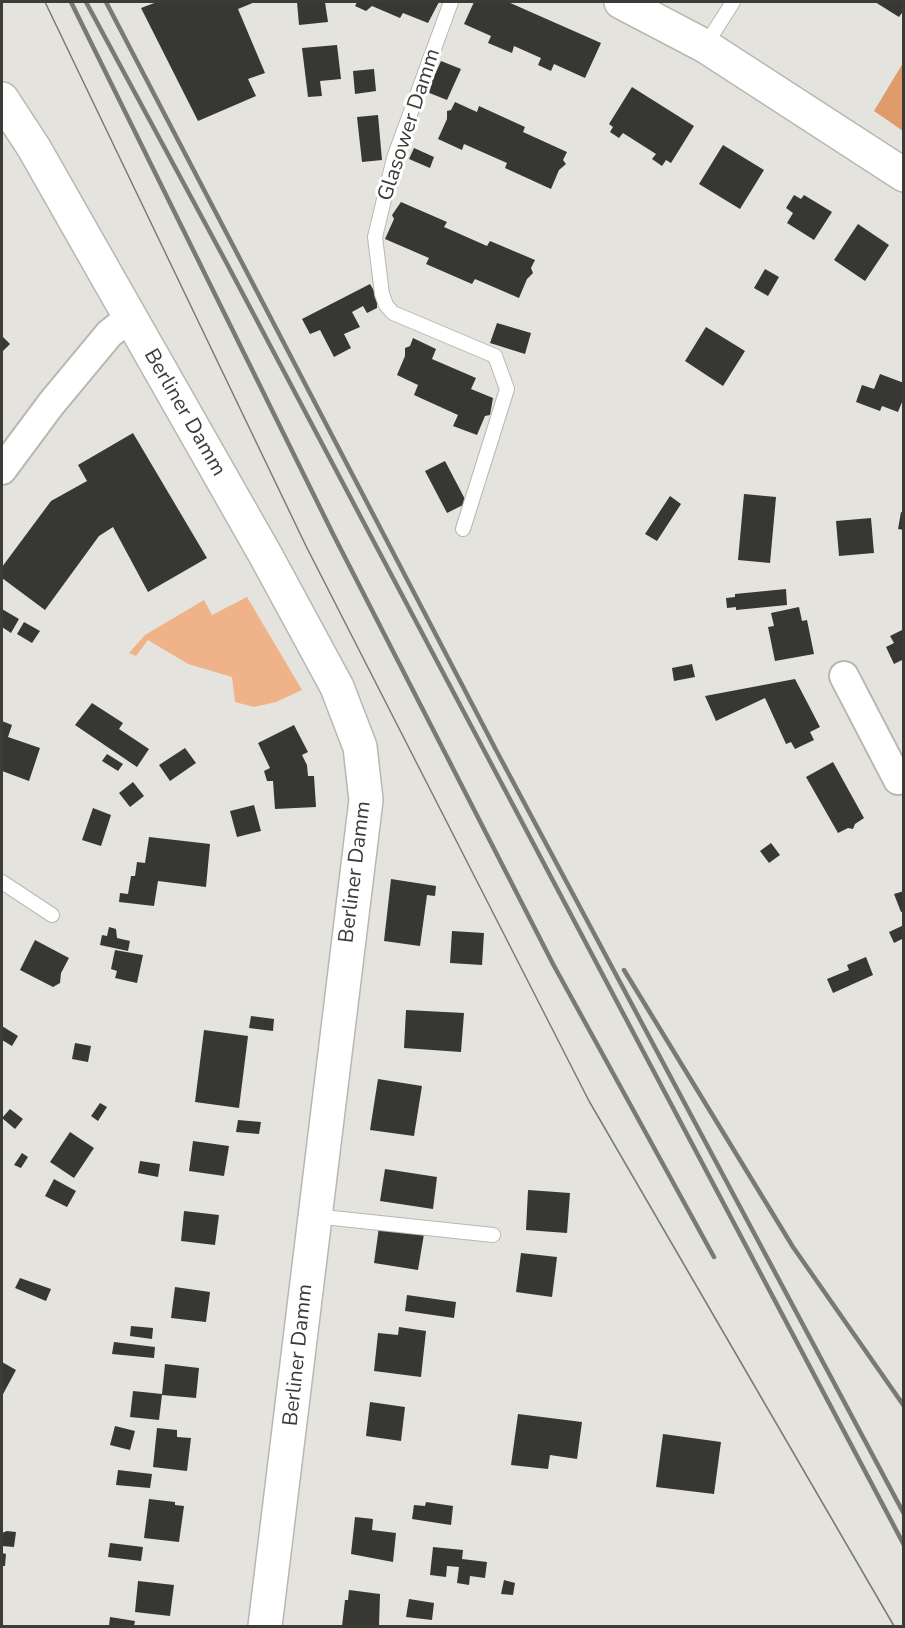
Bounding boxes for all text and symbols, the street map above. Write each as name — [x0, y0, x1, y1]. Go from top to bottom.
street label: Glasower Damm — [374, 46, 446, 204]
street label: Berliner Damm — [137, 345, 231, 481]
street label: Berliner Damm — [335, 800, 377, 944]
street label: Berliner Damm — [279, 1283, 319, 1427]

